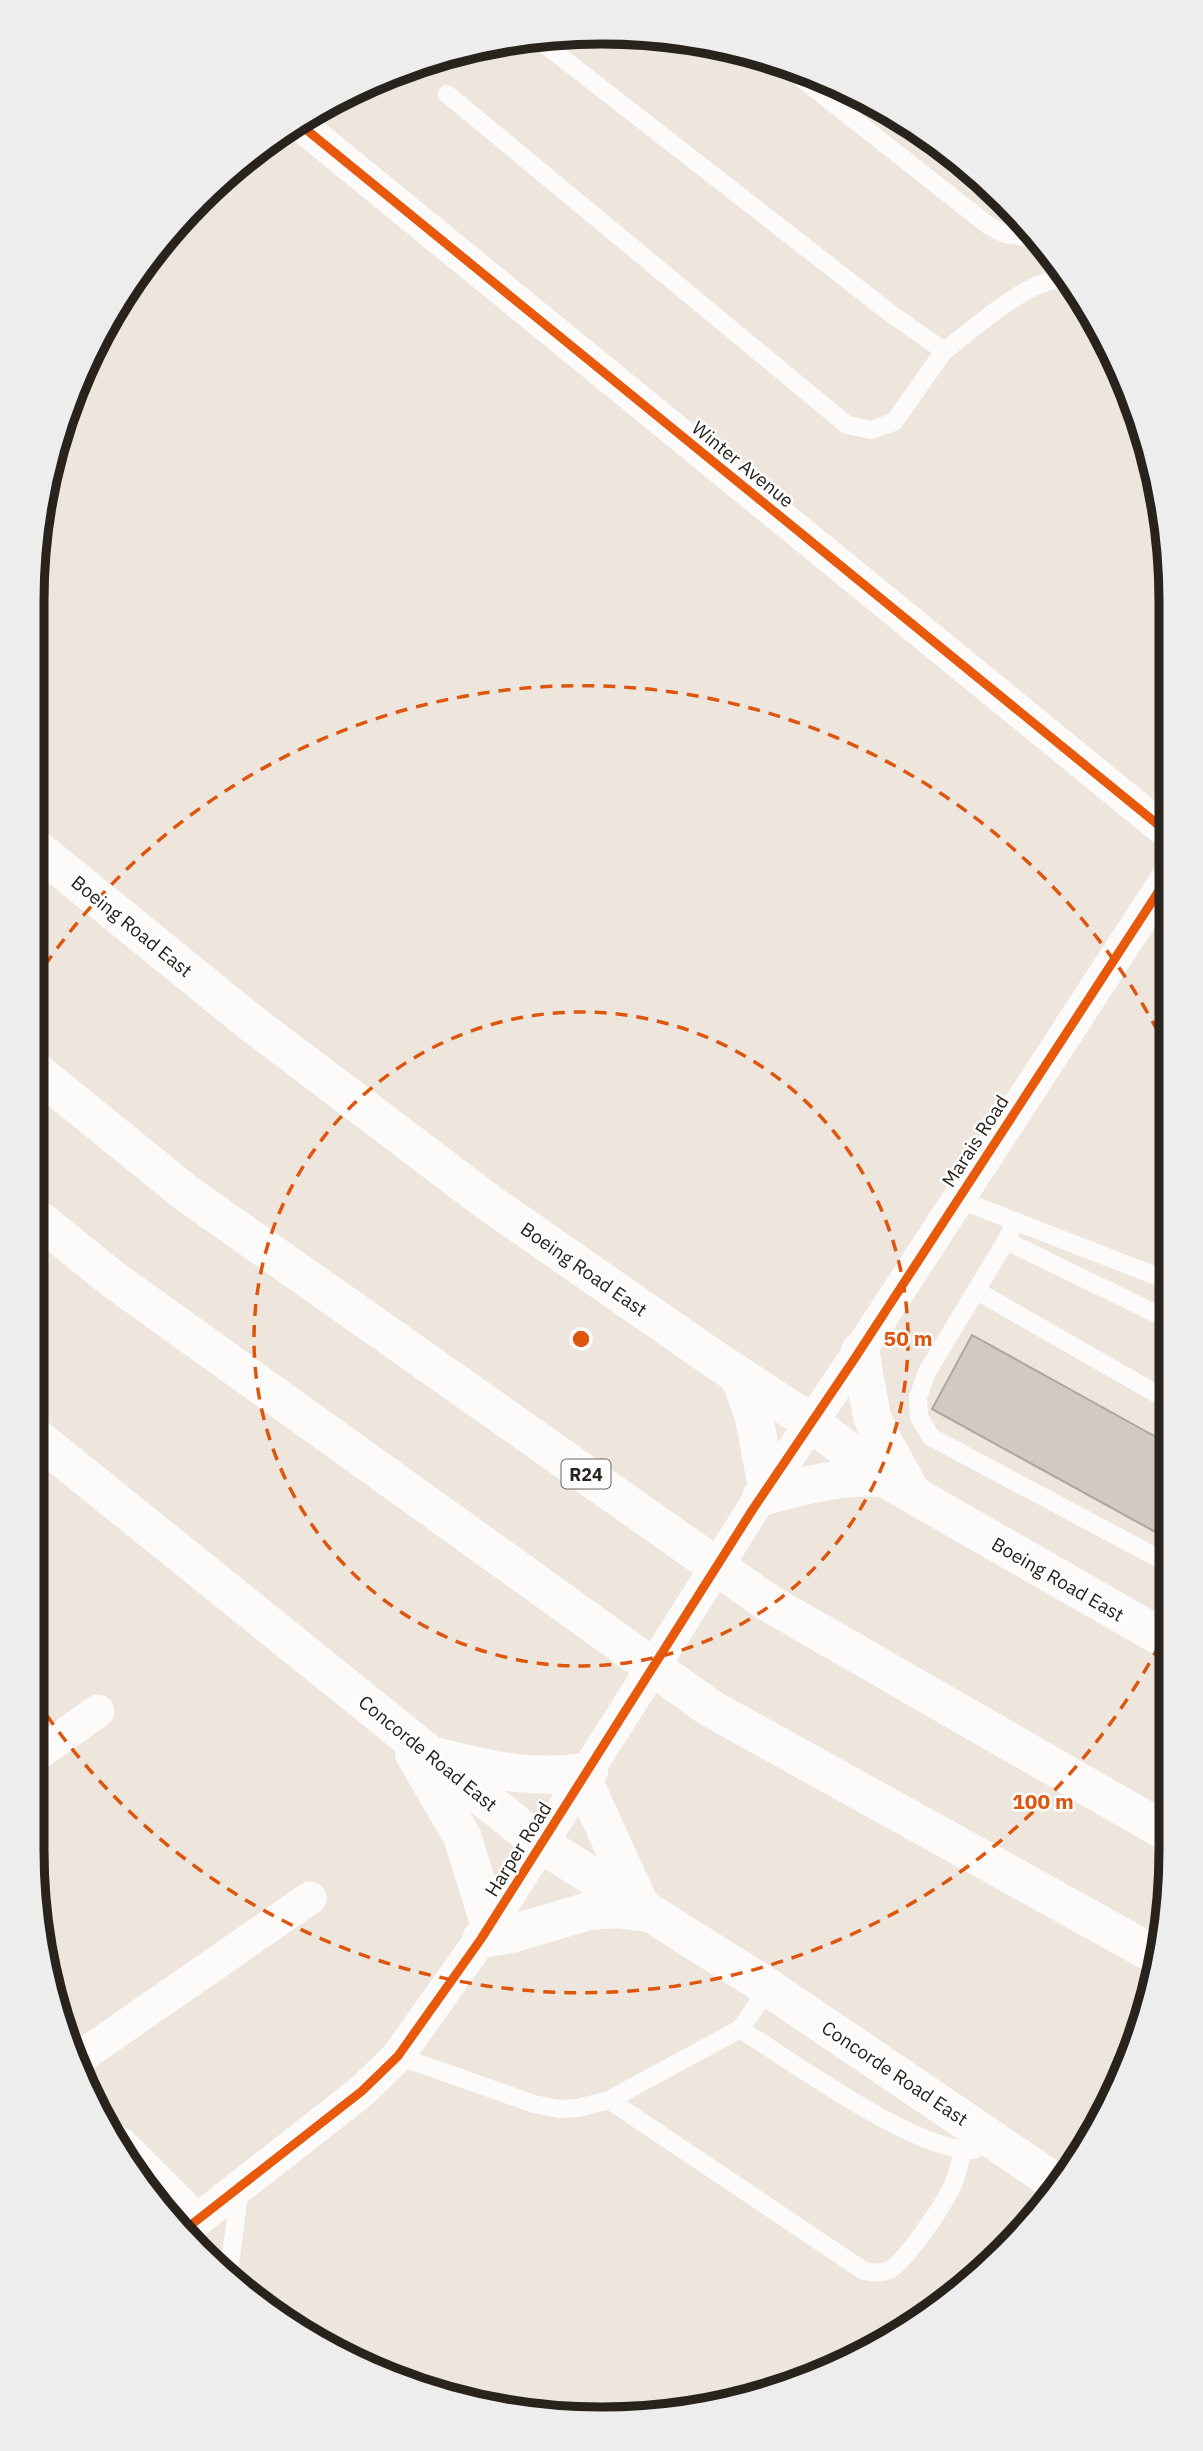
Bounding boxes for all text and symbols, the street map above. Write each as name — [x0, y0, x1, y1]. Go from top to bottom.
street label: Winter Avenue — [687, 416, 799, 512]
street label: Boeing Road East — [67, 870, 197, 982]
street label: Marais Road — [936, 1091, 1014, 1191]
street label: Boeing Road East — [516, 1217, 652, 1321]
text: 50 m — [884, 1324, 932, 1352]
centre of rings — [569, 1327, 593, 1351]
road number: R24 — [562, 1460, 610, 1489]
street label: Boeing Road East — [988, 1531, 1128, 1627]
street label: Concorde Road East — [354, 1690, 502, 1816]
text: 100 m — [1012, 1787, 1074, 1815]
street label: Harper Road — [479, 1797, 557, 1901]
street label: Concorde Road East — [817, 2015, 973, 2131]

